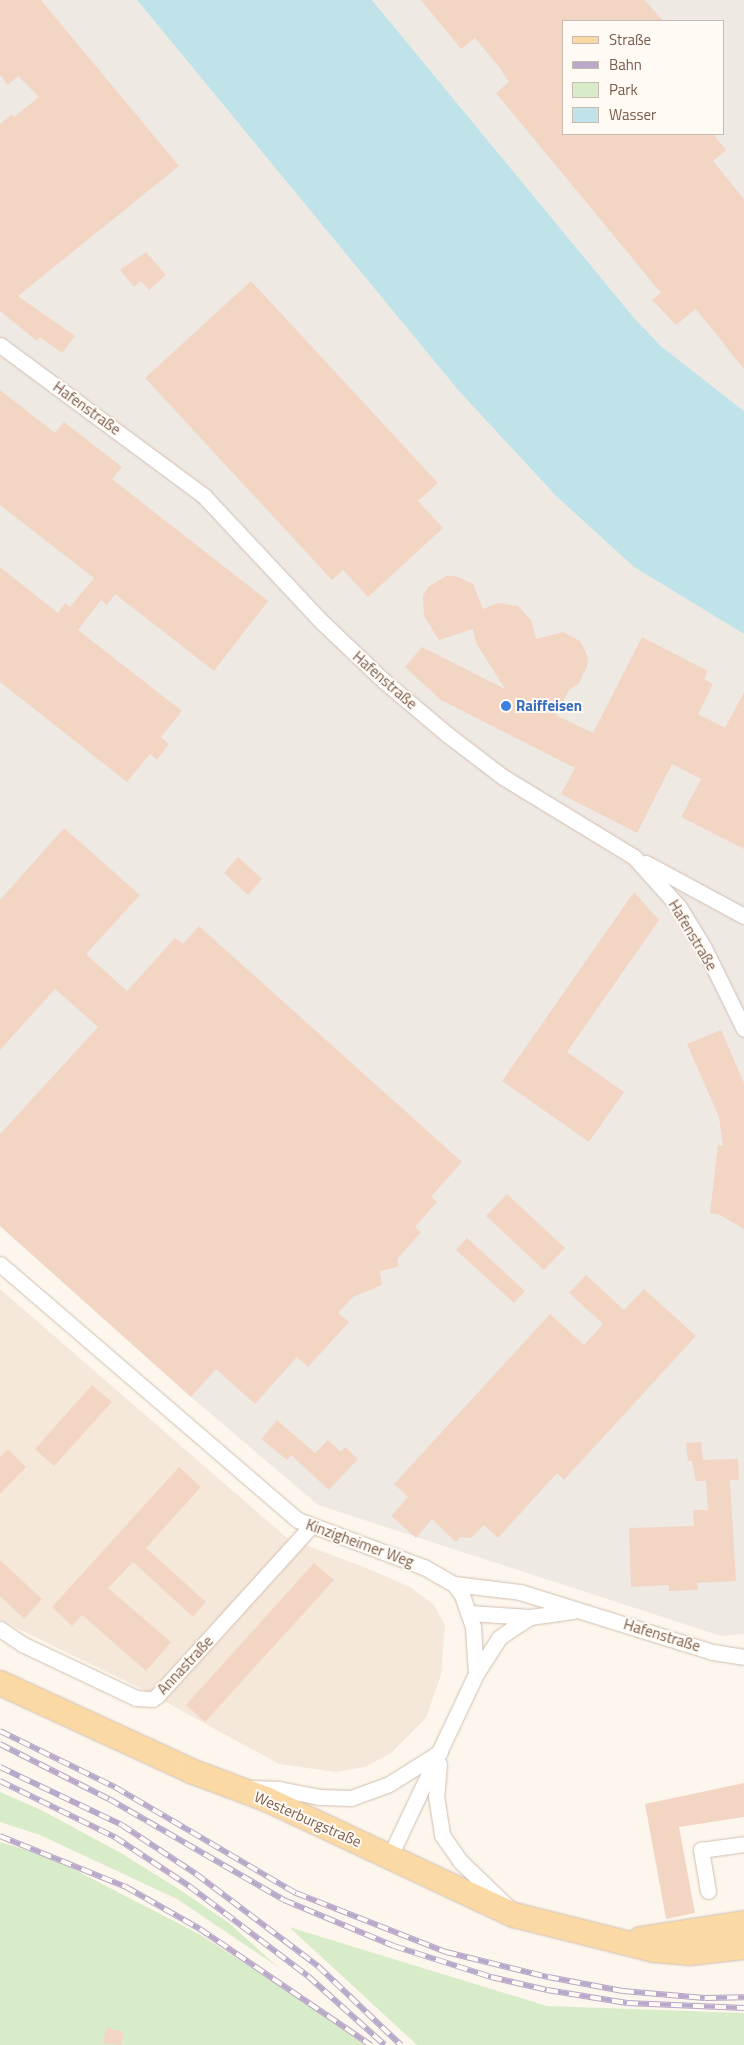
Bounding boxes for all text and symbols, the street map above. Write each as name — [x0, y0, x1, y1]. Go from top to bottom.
legend — [562, 20, 724, 135]
text: Straße — [609, 28, 651, 51]
text: Bahn — [609, 53, 642, 76]
text: Park — [609, 78, 638, 101]
text: Wasser — [609, 103, 656, 126]
street label: Hafenstraße — [50, 377, 124, 439]
street label: Hafenstraße — [349, 647, 421, 713]
place label: Raiffeisen — [516, 697, 582, 715]
marker: Raiffeisen — [500, 700, 512, 712]
street label: Hafenstraße — [665, 896, 721, 974]
street label: Kinzigheimer Weg — [304, 1515, 416, 1571]
street label: Hafenstraße — [621, 1615, 703, 1655]
street label: Annastraße — [153, 1632, 217, 1698]
street label: Westerburgstraße — [252, 1787, 364, 1851]

